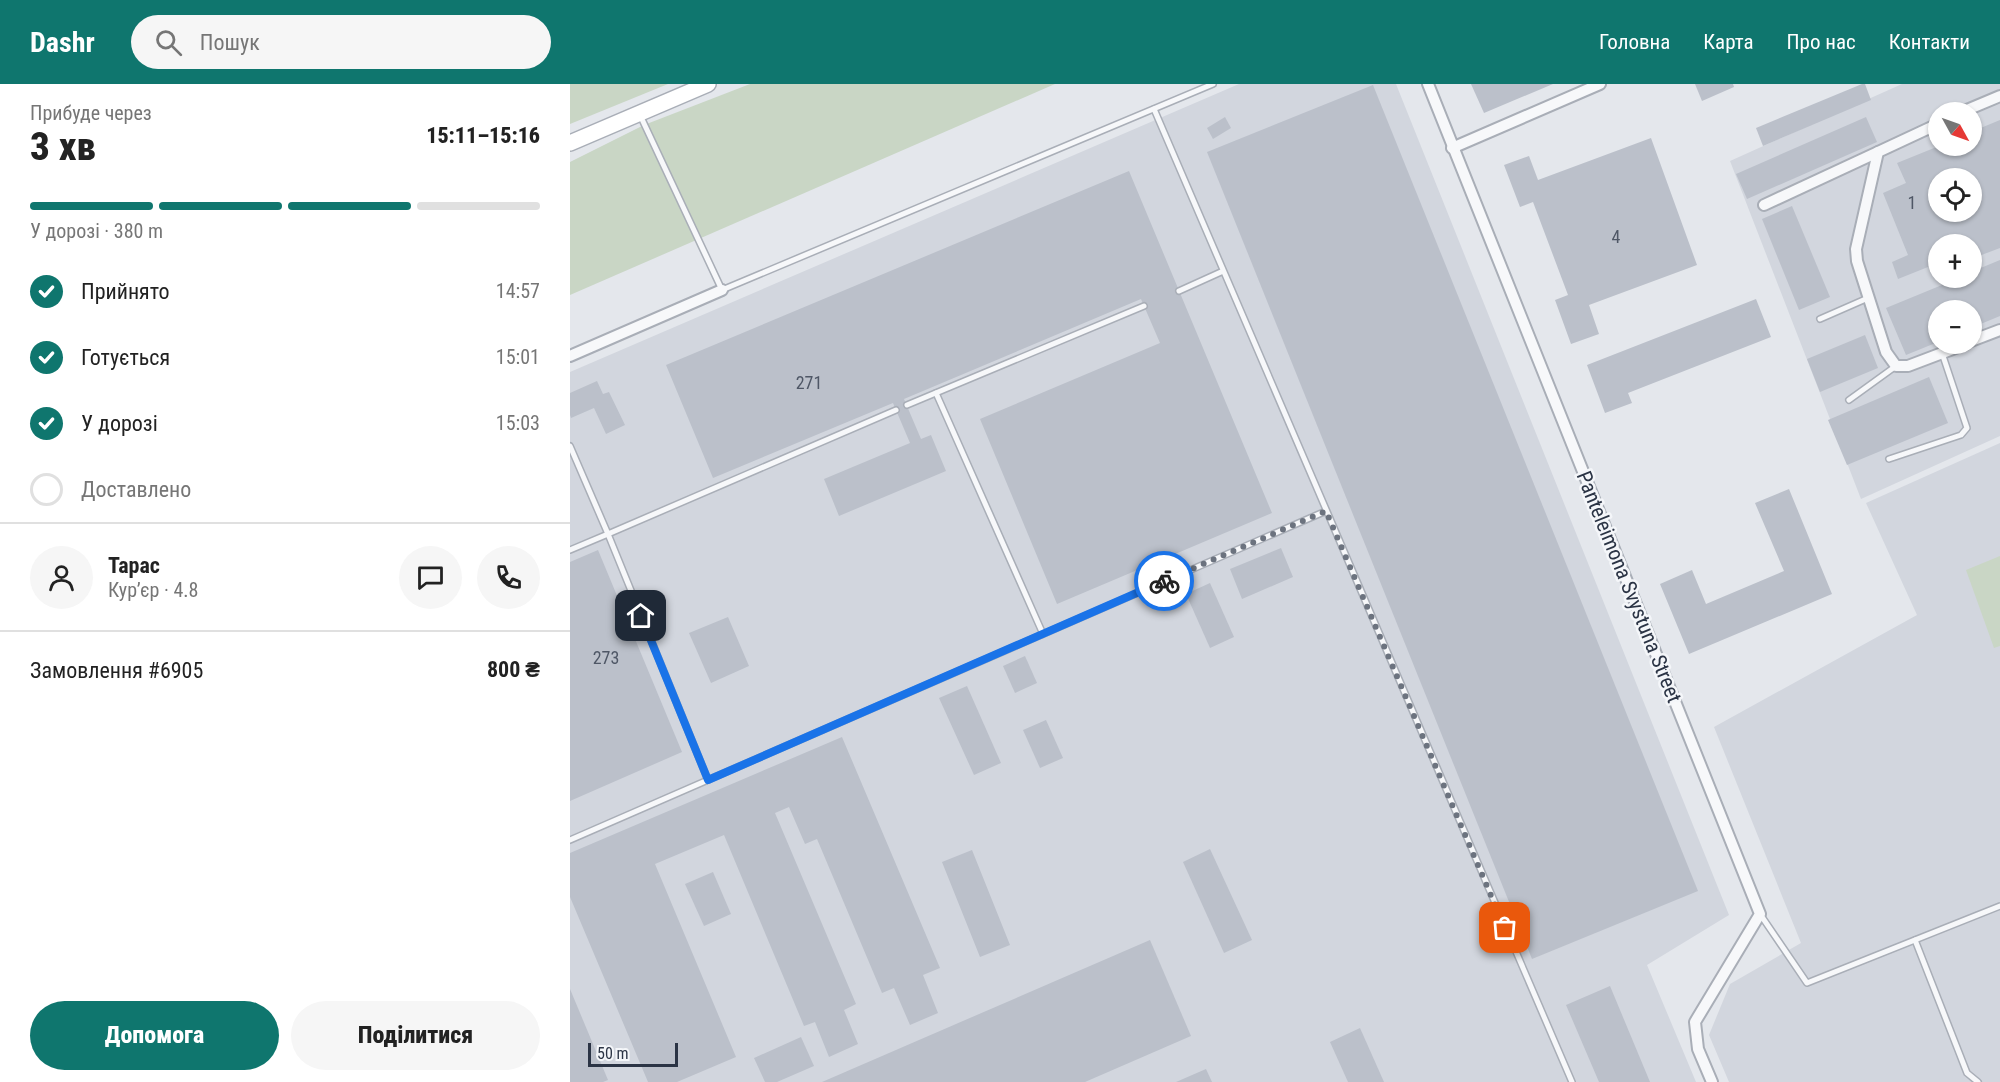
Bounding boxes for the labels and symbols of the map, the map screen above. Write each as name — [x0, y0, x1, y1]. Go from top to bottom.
north arrow — [1928, 102, 1982, 156]
house number: 1 — [1908, 192, 1916, 213]
house number: 4 — [1612, 226, 1621, 247]
house number: 271 — [796, 372, 822, 393]
street label: Panteleimona Svystuna Street — [1572, 468, 1686, 706]
courier — [1134, 551, 1194, 611]
pin — [615, 590, 666, 641]
house number: 273 — [593, 647, 619, 668]
pin — [1479, 902, 1530, 953]
scale bar — [588, 1040, 678, 1068]

